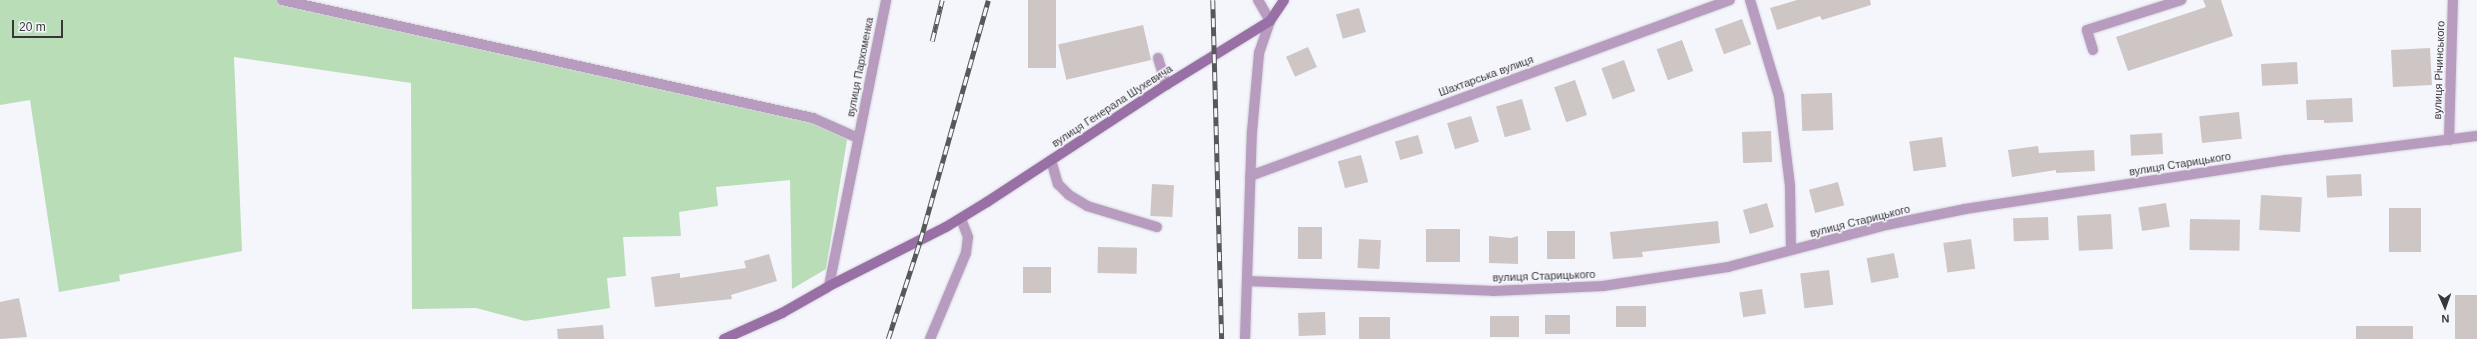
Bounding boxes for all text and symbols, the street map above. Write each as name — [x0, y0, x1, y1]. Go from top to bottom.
scale bar — [14, 12, 65, 38]
street label: вулиця Пархоменка — [844, 16, 876, 118]
text: 20 m — [19, 20, 46, 34]
street label: вулиця Річинського — [2431, 20, 2447, 120]
street label: Шахтарська вулиця — [1437, 53, 1535, 99]
street label: вулиця Генерала Шухевича — [1049, 62, 1175, 150]
street label: вулиця Старицького — [2128, 149, 2232, 179]
street label: вулиця Старицького — [1808, 202, 1912, 240]
street label: вулиця Старицького — [1492, 268, 1596, 284]
north arrow — [2425, 287, 2465, 327]
text: N — [2441, 313, 2450, 325]

